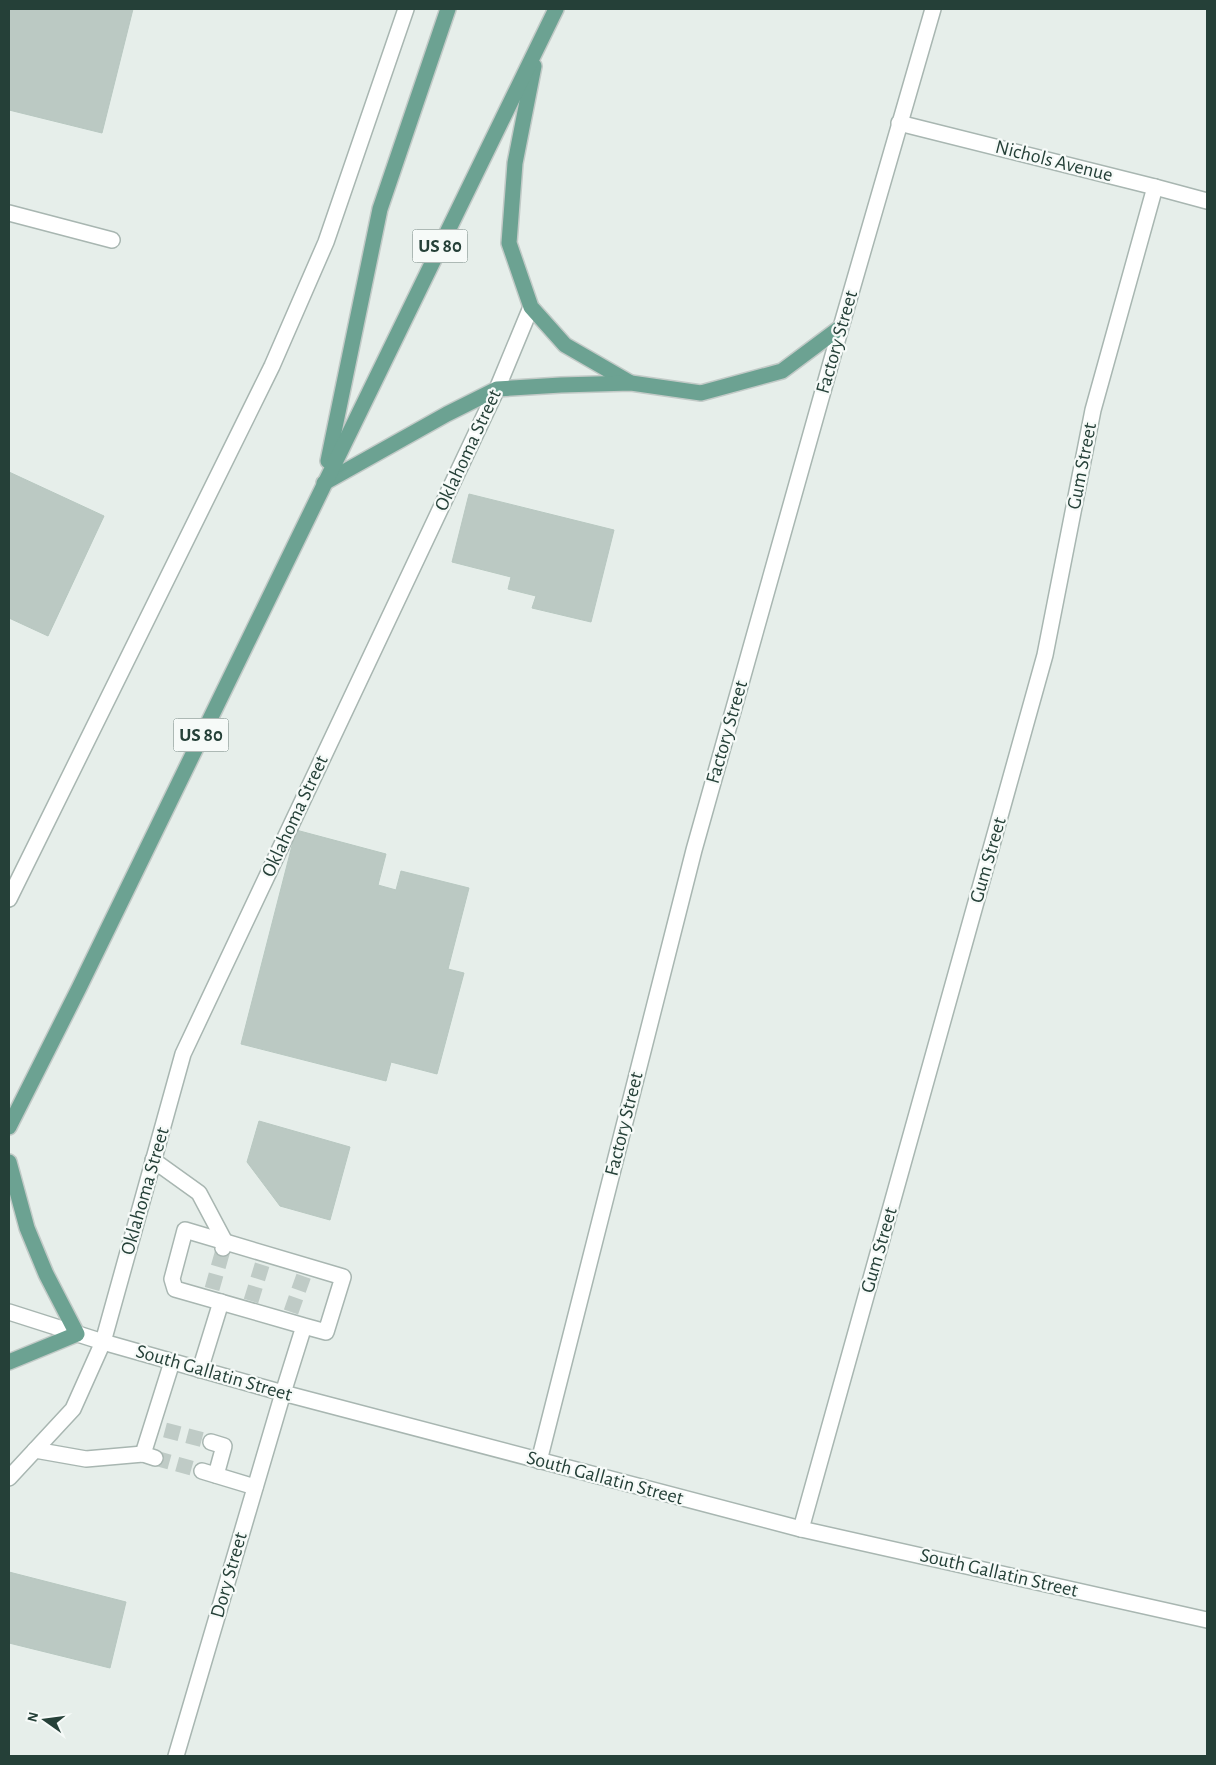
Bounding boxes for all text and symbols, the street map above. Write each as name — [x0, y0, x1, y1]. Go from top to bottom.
street label: Nichols Avenue — [993, 137, 1115, 185]
road number: US 80 — [412, 230, 468, 262]
street label: Factory Street — [813, 288, 861, 396]
street label: Oklahoma Street — [431, 386, 505, 514]
street label: Gum Street — [1064, 420, 1100, 511]
street label: Factory Street — [703, 678, 751, 786]
road number: US 80 — [174, 718, 228, 752]
street label: Oklahoma Street — [258, 752, 332, 880]
street label: Gum Street — [966, 814, 1010, 905]
street label: Factory Street — [601, 1069, 647, 1178]
street label: Oklahoma Street — [117, 1124, 173, 1257]
street label: Gum Street — [857, 1204, 901, 1295]
street label: South Gallatin Street — [134, 1341, 295, 1405]
street label: South Gallatin Street — [525, 1447, 686, 1509]
street label: Dory Street — [207, 1529, 251, 1620]
street label: South Gallatin Street — [918, 1545, 1080, 1601]
north arrow — [20, 1695, 70, 1745]
text: N — [25, 1711, 41, 1724]

